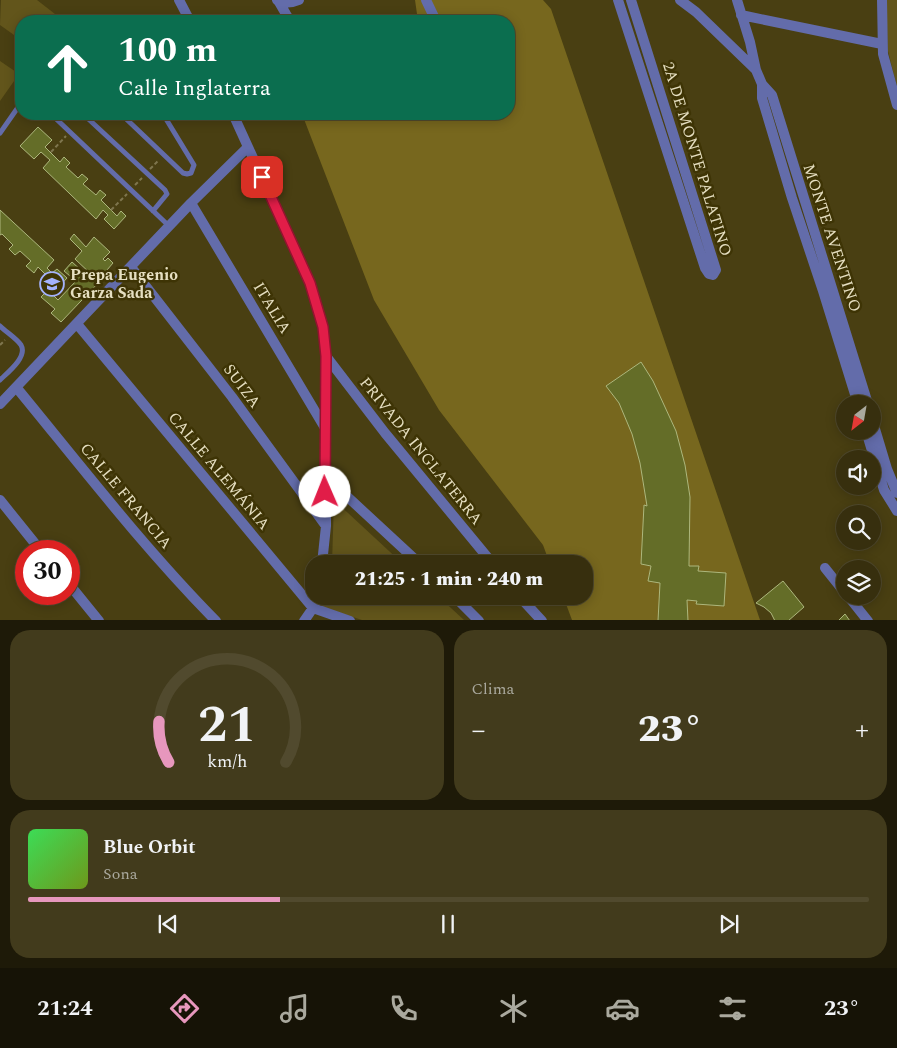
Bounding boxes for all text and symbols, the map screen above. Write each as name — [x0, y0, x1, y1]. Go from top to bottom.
text: 100 m — [118, 24, 217, 77]
icon: ahead — [35, 35, 100, 100]
street label: 2A DE MONTE PALATINO — [656, 59, 738, 259]
text: Calle Inglaterra — [118, 72, 271, 105]
pin — [241, 156, 283, 198]
street label: MONTE AVENTINO — [797, 161, 867, 315]
icon: arrive — [248, 163, 276, 191]
place label: Prepa Eugenio Garza Sada — [70, 263, 178, 305]
school or university icon: Prepa Eugenio Garza Sada — [39, 271, 65, 297]
street label: ITALIA — [247, 277, 297, 339]
street label: SUIZA — [217, 359, 267, 413]
street label: PRIVADA INGLATERRA — [354, 372, 488, 530]
north arrow — [836, 395, 881, 440]
map controls — [836, 395, 881, 605]
street label: CALLE ALEMÁNIA — [162, 407, 276, 535]
street label: CALLE FRANCIA — [74, 437, 178, 555]
button: sound — [836, 450, 881, 495]
position arrow — [298, 465, 350, 517]
button: search — [836, 505, 881, 550]
speed limit sign: 30 — [15, 540, 80, 605]
button: layers — [836, 560, 881, 605]
text: 21:25 · 1 min · 240 m — [355, 565, 543, 594]
text: Clima — [472, 677, 514, 701]
text: 21 — [198, 686, 256, 765]
text: 23° — [638, 701, 703, 759]
text: − — [472, 709, 486, 752]
text: + — [855, 709, 869, 752]
text: km/h — [207, 748, 247, 775]
text: Blue Orbit — [103, 833, 196, 862]
text: Sona — [103, 862, 138, 886]
icon: previous — [154, 910, 182, 938]
icon: pause — [434, 910, 462, 938]
icon: next — [715, 910, 743, 938]
icon: directions — [167, 991, 202, 1026]
icon: music — [277, 991, 312, 1026]
icon: phone — [386, 991, 421, 1026]
icon: climate — [496, 991, 531, 1026]
icon: car — [605, 991, 640, 1026]
icon: filters — [715, 991, 750, 1026]
text: 21:24 — [37, 992, 93, 1025]
text: 23° — [824, 992, 860, 1025]

